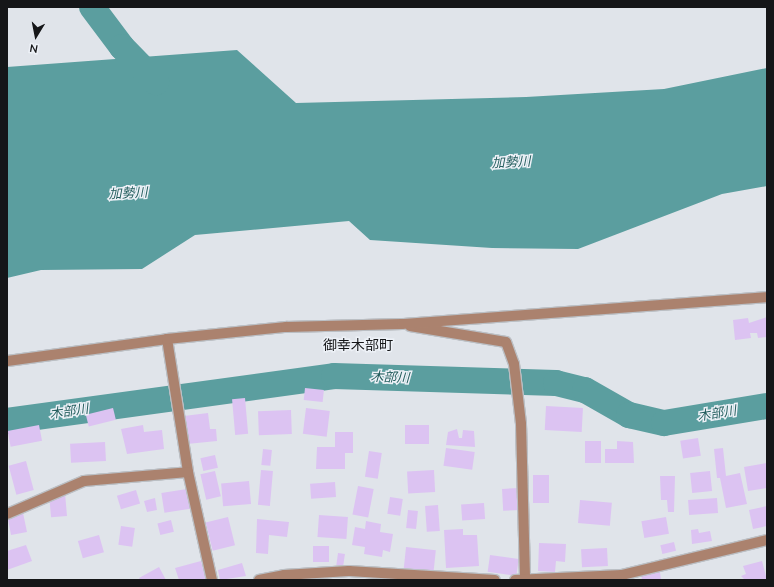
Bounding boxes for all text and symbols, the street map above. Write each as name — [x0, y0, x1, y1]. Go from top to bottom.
north arrow — [16, 16, 56, 56]
text: N — [28, 40, 39, 56]
water label: 加勢川 — [491, 154, 531, 172]
water label: 加勢川 — [108, 185, 148, 203]
district label: 御幸木部町 — [323, 338, 393, 354]
water label: 木部川 — [370, 370, 410, 386]
water label: 木部川 — [49, 402, 89, 422]
water label: 木部川 — [697, 403, 737, 425]

